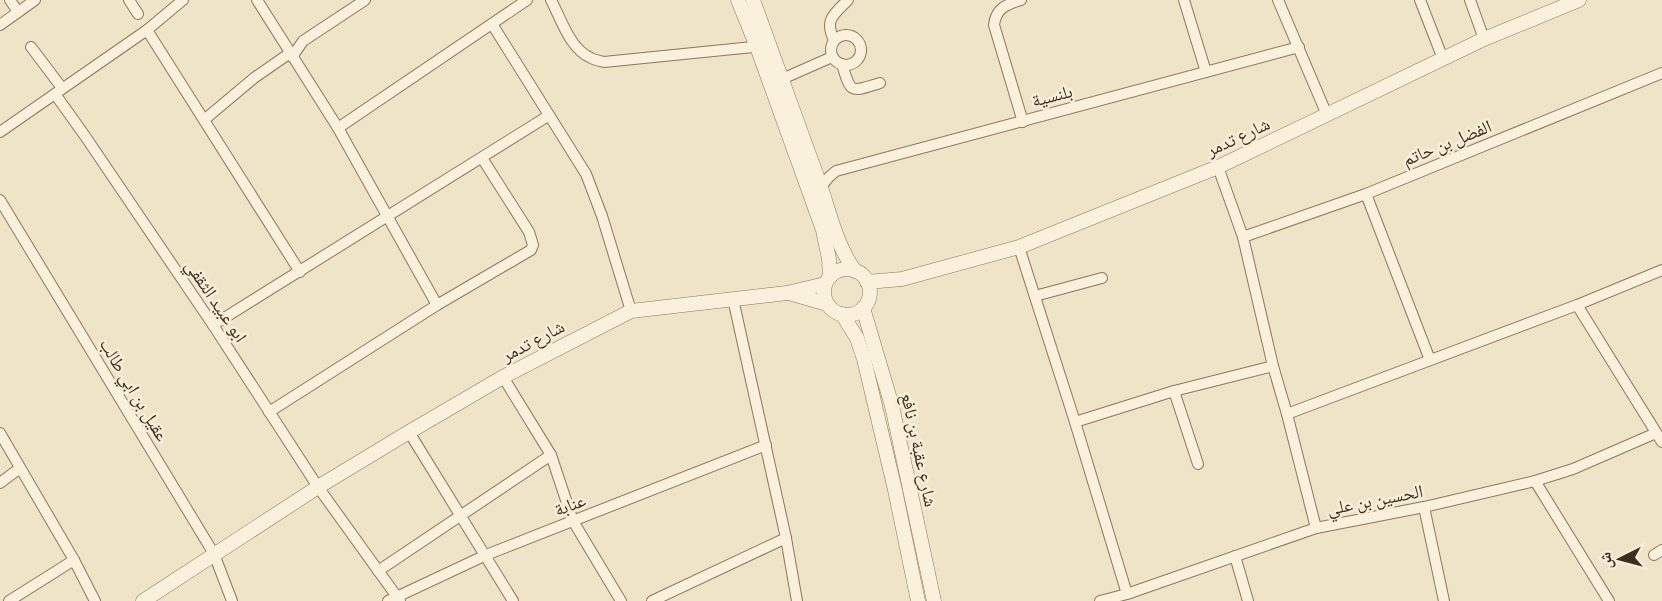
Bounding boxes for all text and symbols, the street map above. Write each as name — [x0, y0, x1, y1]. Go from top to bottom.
street label: بلنسية — [1028, 76, 1075, 113]
street label: شارع تدمر — [1200, 109, 1274, 163]
street label: الفضل بن حاتم — [1398, 111, 1495, 172]
street label: ابو عبيد الثقفي — [177, 253, 255, 349]
street label: شارع تدمر — [495, 312, 569, 368]
street label: عقيل بن ابي طالب — [92, 333, 177, 447]
street label: شارع عقبة بن نافع — [895, 390, 946, 509]
street label: الحسين بن علي — [1324, 476, 1426, 524]
street label: عنابة — [550, 485, 589, 522]
north arrow — [1590, 529, 1650, 589]
text: ش — [1591, 551, 1617, 570]

